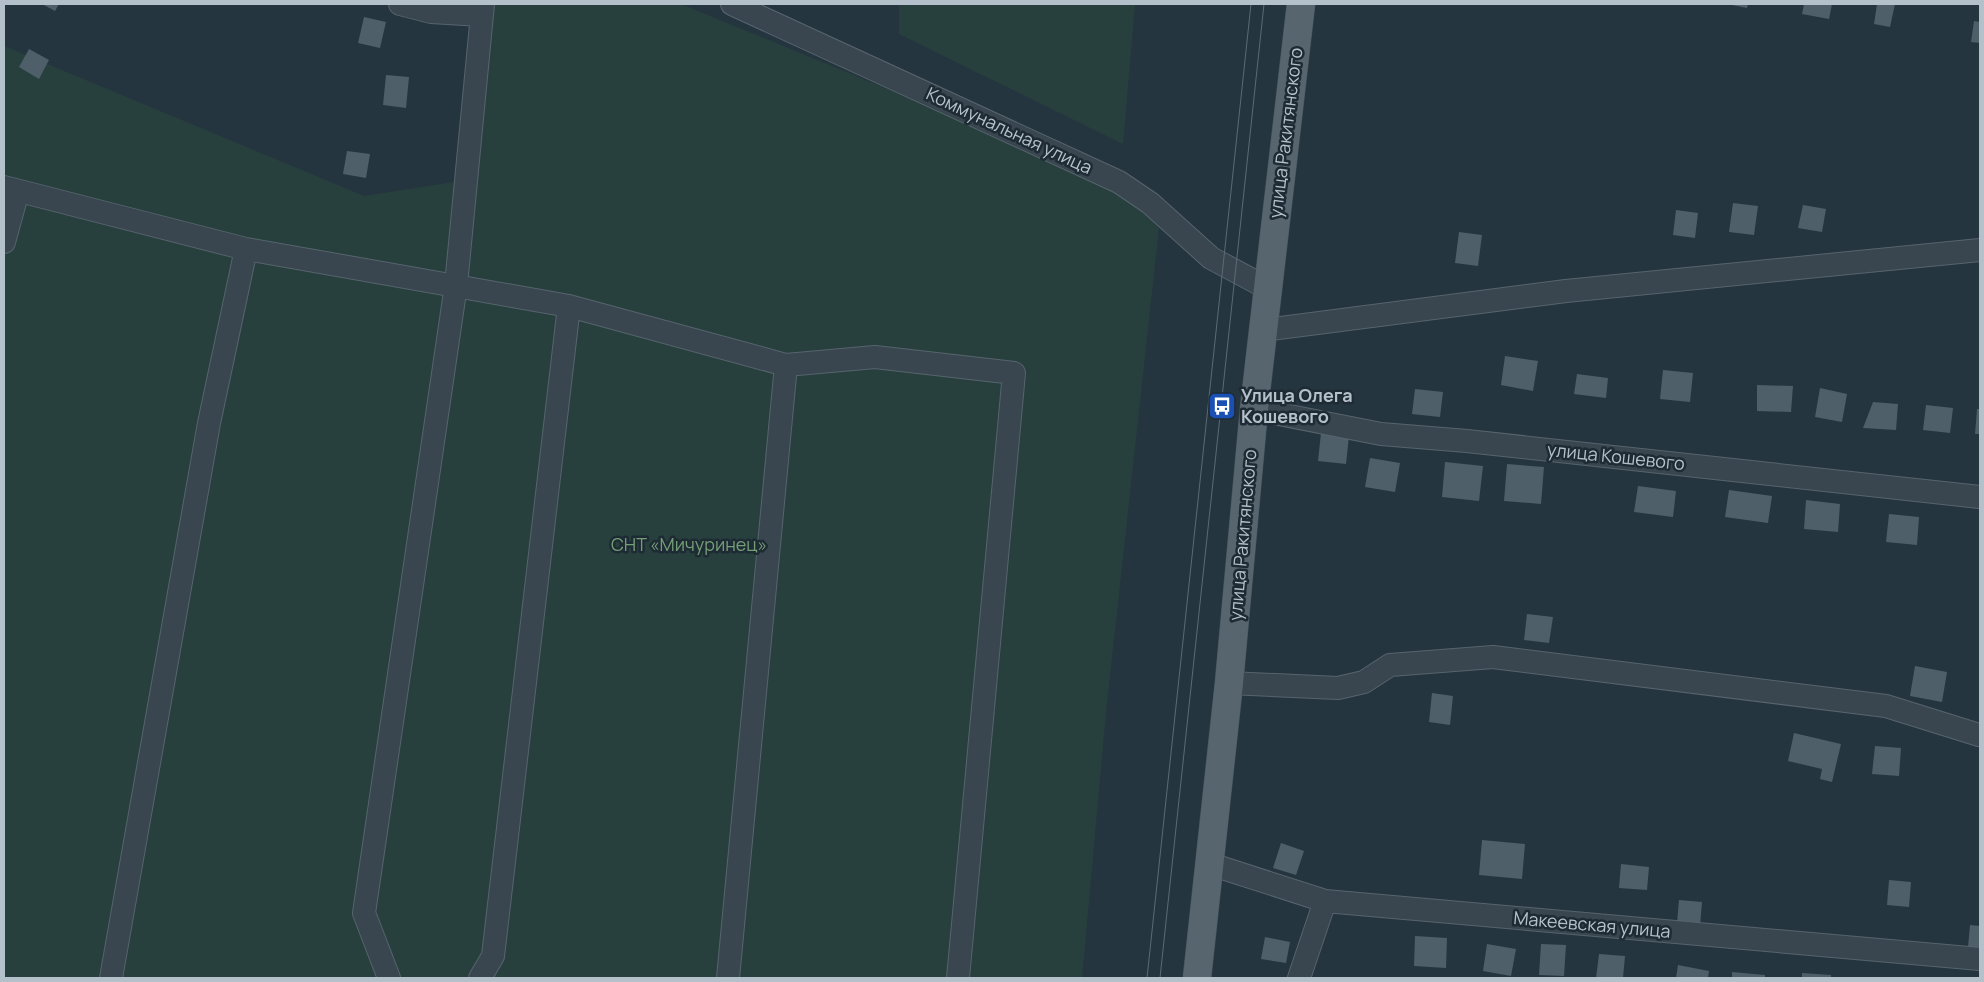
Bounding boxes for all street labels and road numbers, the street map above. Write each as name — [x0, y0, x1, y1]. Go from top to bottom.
street label: улица Ракитянского — [1263, 46, 1307, 220]
street label: Коммунальная улица — [923, 81, 1096, 179]
street label: улица Кошевого — [1546, 437, 1686, 475]
street label: улица Ракитянского — [1223, 448, 1261, 622]
street label: Макеевская улица — [1513, 905, 1672, 943]

